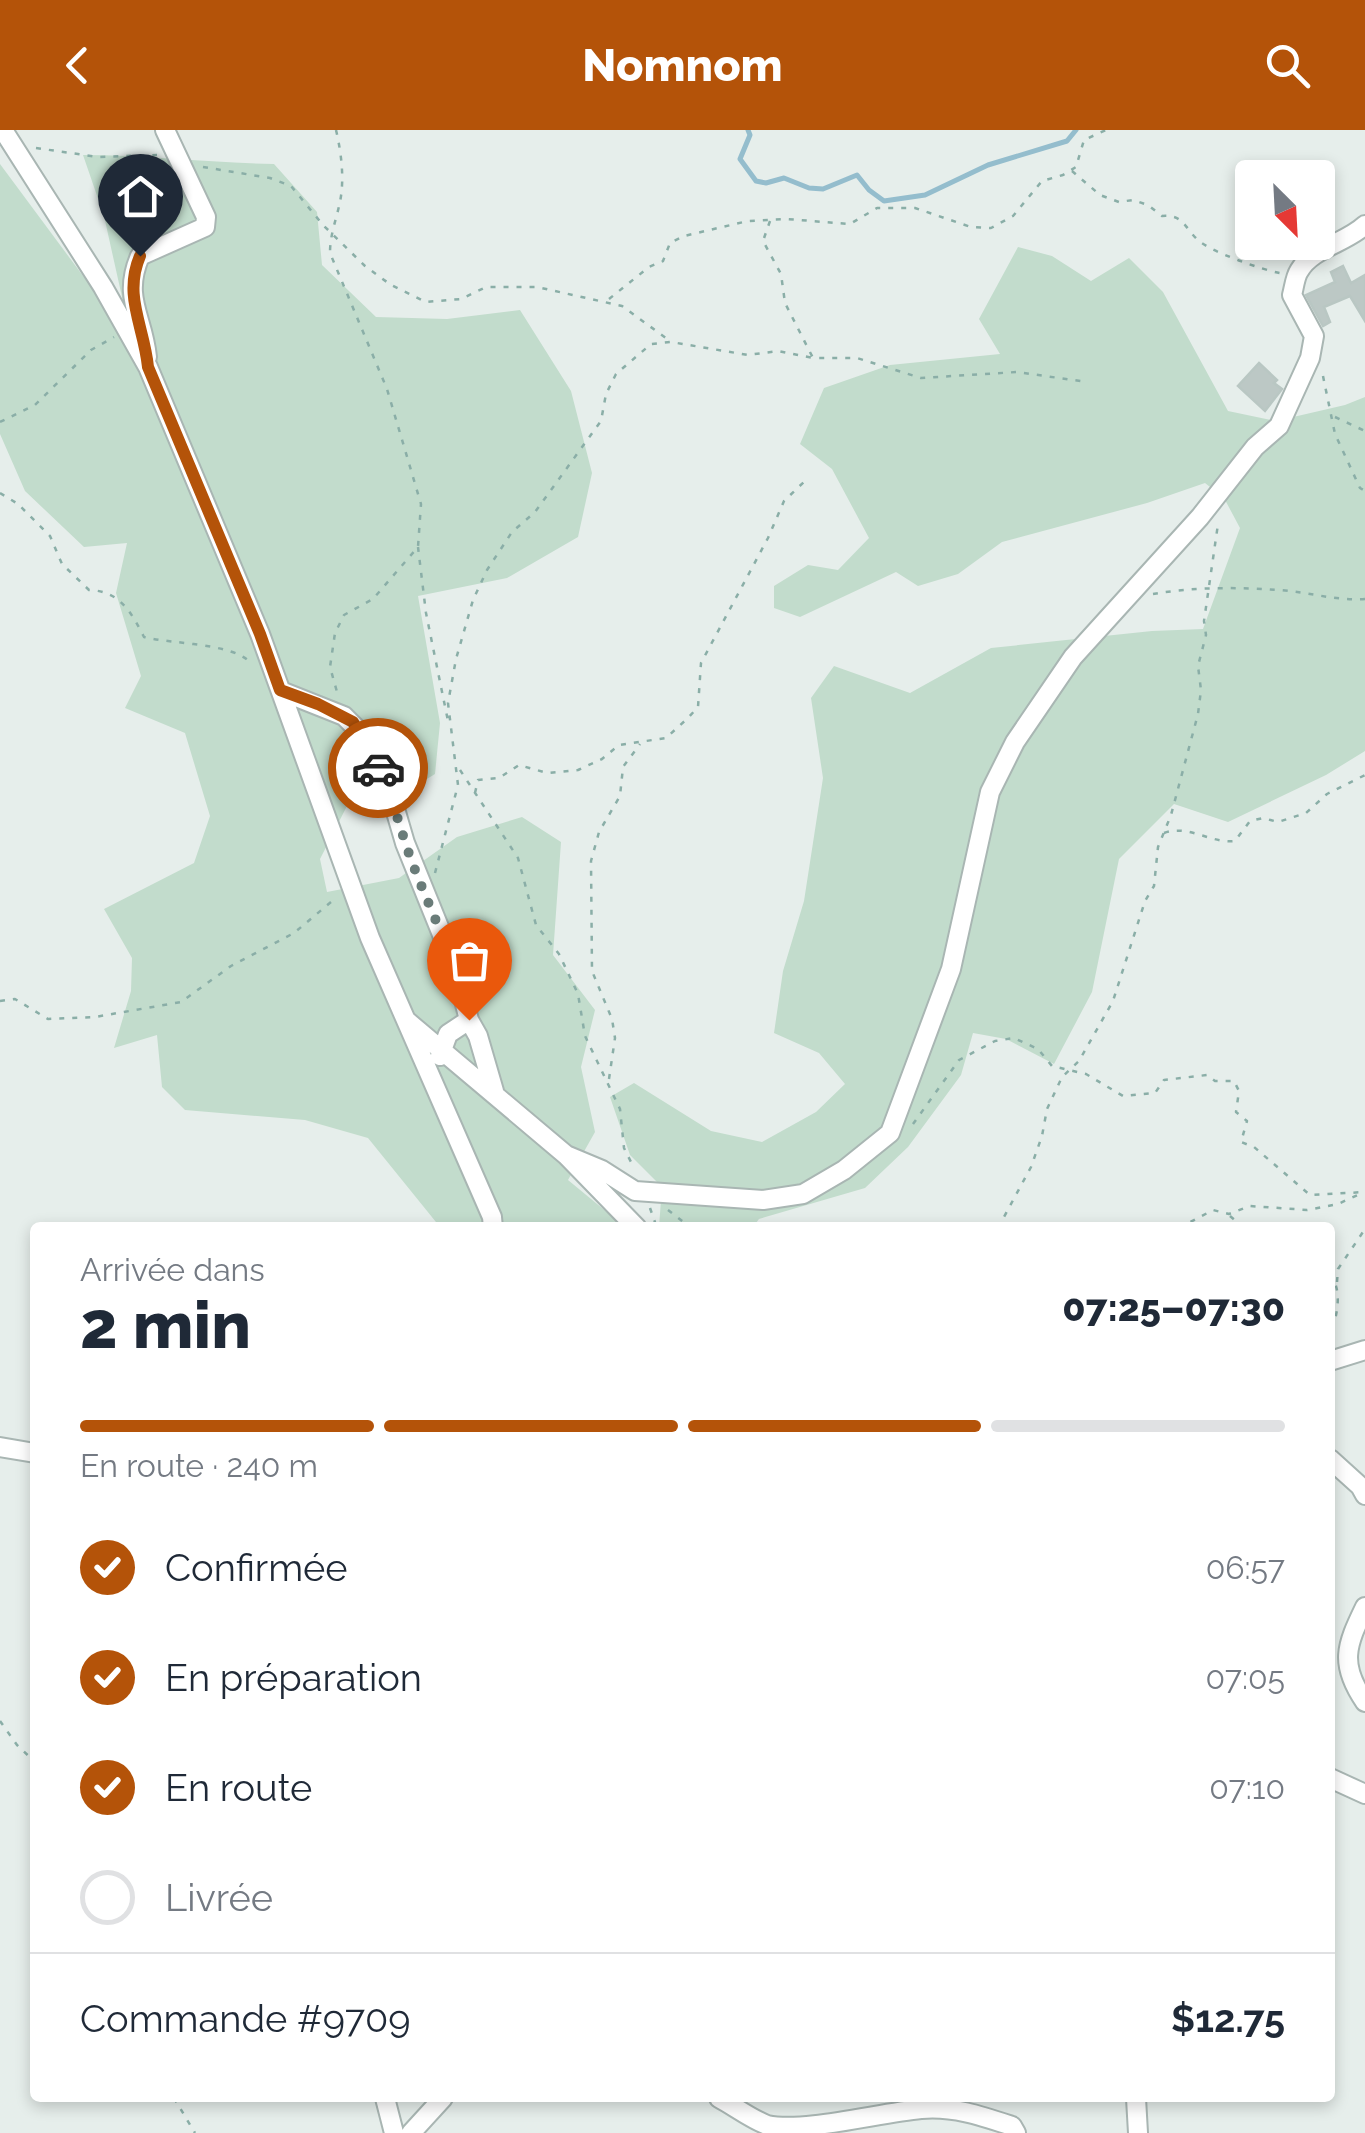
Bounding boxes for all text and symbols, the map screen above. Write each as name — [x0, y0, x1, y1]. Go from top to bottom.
icon: back — [50, 38, 105, 93]
icon: search — [1260, 38, 1315, 93]
text: Nomnom — [582, 39, 783, 92]
pin — [98, 154, 183, 257]
north arrow — [1235, 160, 1335, 260]
map controls — [1235, 160, 1335, 260]
icon: home — [113, 169, 168, 224]
courier — [328, 718, 428, 818]
icon: car — [351, 741, 406, 796]
pin — [427, 918, 512, 1021]
icon: bag — [442, 933, 497, 988]
text: Arrivée dans — [80, 1251, 265, 1288]
text: 07:25–07:30 — [1062, 1285, 1285, 1330]
text: 2 min — [80, 1287, 251, 1363]
text: En route · 240 m — [80, 1447, 318, 1484]
icon: check — [80, 1540, 135, 1595]
text: Confirmée — [165, 1545, 348, 1590]
text: 06:57 — [1206, 1549, 1285, 1586]
icon: check — [80, 1650, 135, 1705]
text: En préparation — [165, 1655, 422, 1700]
text: 07:05 — [1205, 1659, 1285, 1696]
icon: check — [80, 1760, 135, 1815]
text: En route — [165, 1765, 312, 1810]
text: 07:10 — [1209, 1769, 1285, 1806]
text: Livrée — [165, 1875, 273, 1920]
text: Commande #9709 — [80, 1996, 411, 2041]
text: $12.75 — [1171, 1996, 1285, 2041]

